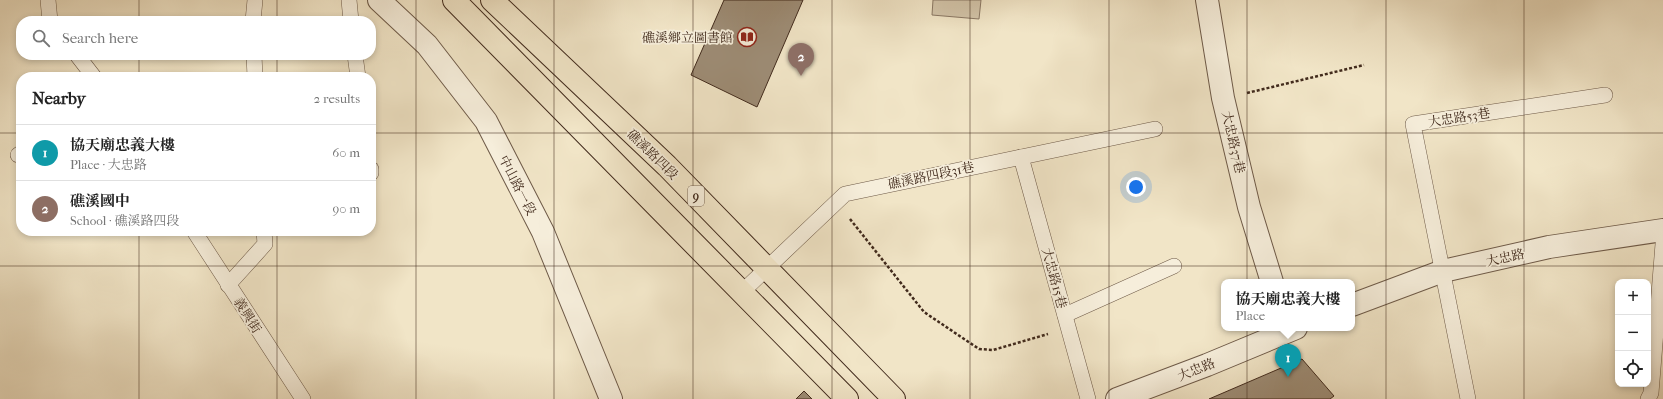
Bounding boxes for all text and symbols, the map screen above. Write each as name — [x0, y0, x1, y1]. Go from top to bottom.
search box — [16, 16, 376, 60]
library icon: 礁溪鄉立圖書館 — [736, 26, 758, 48]
icon: search — [30, 27, 52, 49]
text: Search here — [62, 29, 138, 47]
place label: 礁溪鄉立圖書館 — [642, 30, 733, 45]
pin: 2 — [788, 43, 814, 76]
text: Nearby — [32, 88, 86, 108]
text: 2 results — [314, 91, 360, 106]
street label: 大忠路53巷 — [1427, 105, 1491, 130]
street label: 大忠路37巷 — [1219, 109, 1248, 175]
street label: 礁溪路四段 — [624, 126, 681, 182]
text: 協天廟忠義大樓 — [70, 136, 175, 154]
text: 1 — [43, 145, 47, 160]
text: 60 m — [332, 145, 360, 160]
street label: 中山路一段 — [496, 153, 539, 218]
text: Place · 大忠路 — [70, 157, 147, 172]
street label: 礁溪路四段31巷 — [887, 159, 976, 192]
your location — [1126, 177, 1146, 197]
road number: 9 — [688, 186, 704, 206]
text: 礁溪國中 — [70, 192, 130, 210]
text: 2 — [42, 201, 48, 216]
text: 90 m — [332, 201, 360, 216]
text: School · 礁溪路四段 — [70, 213, 180, 228]
street label: 大忠路15巷 — [1039, 246, 1070, 310]
street label: 大忠路 — [1484, 246, 1526, 269]
popup — [1221, 279, 1355, 331]
map controls — [1615, 279, 1651, 387]
button: + — [1615, 279, 1651, 315]
text: 協天廟忠義大樓 — [1235, 290, 1341, 308]
street label: 義興街 — [231, 295, 264, 336]
text: Place — [1235, 308, 1265, 323]
button: − — [1615, 315, 1651, 351]
pin: 1 — [1275, 344, 1301, 377]
button: locate — [1615, 351, 1651, 387]
street label: 大忠路 — [1175, 355, 1217, 384]

